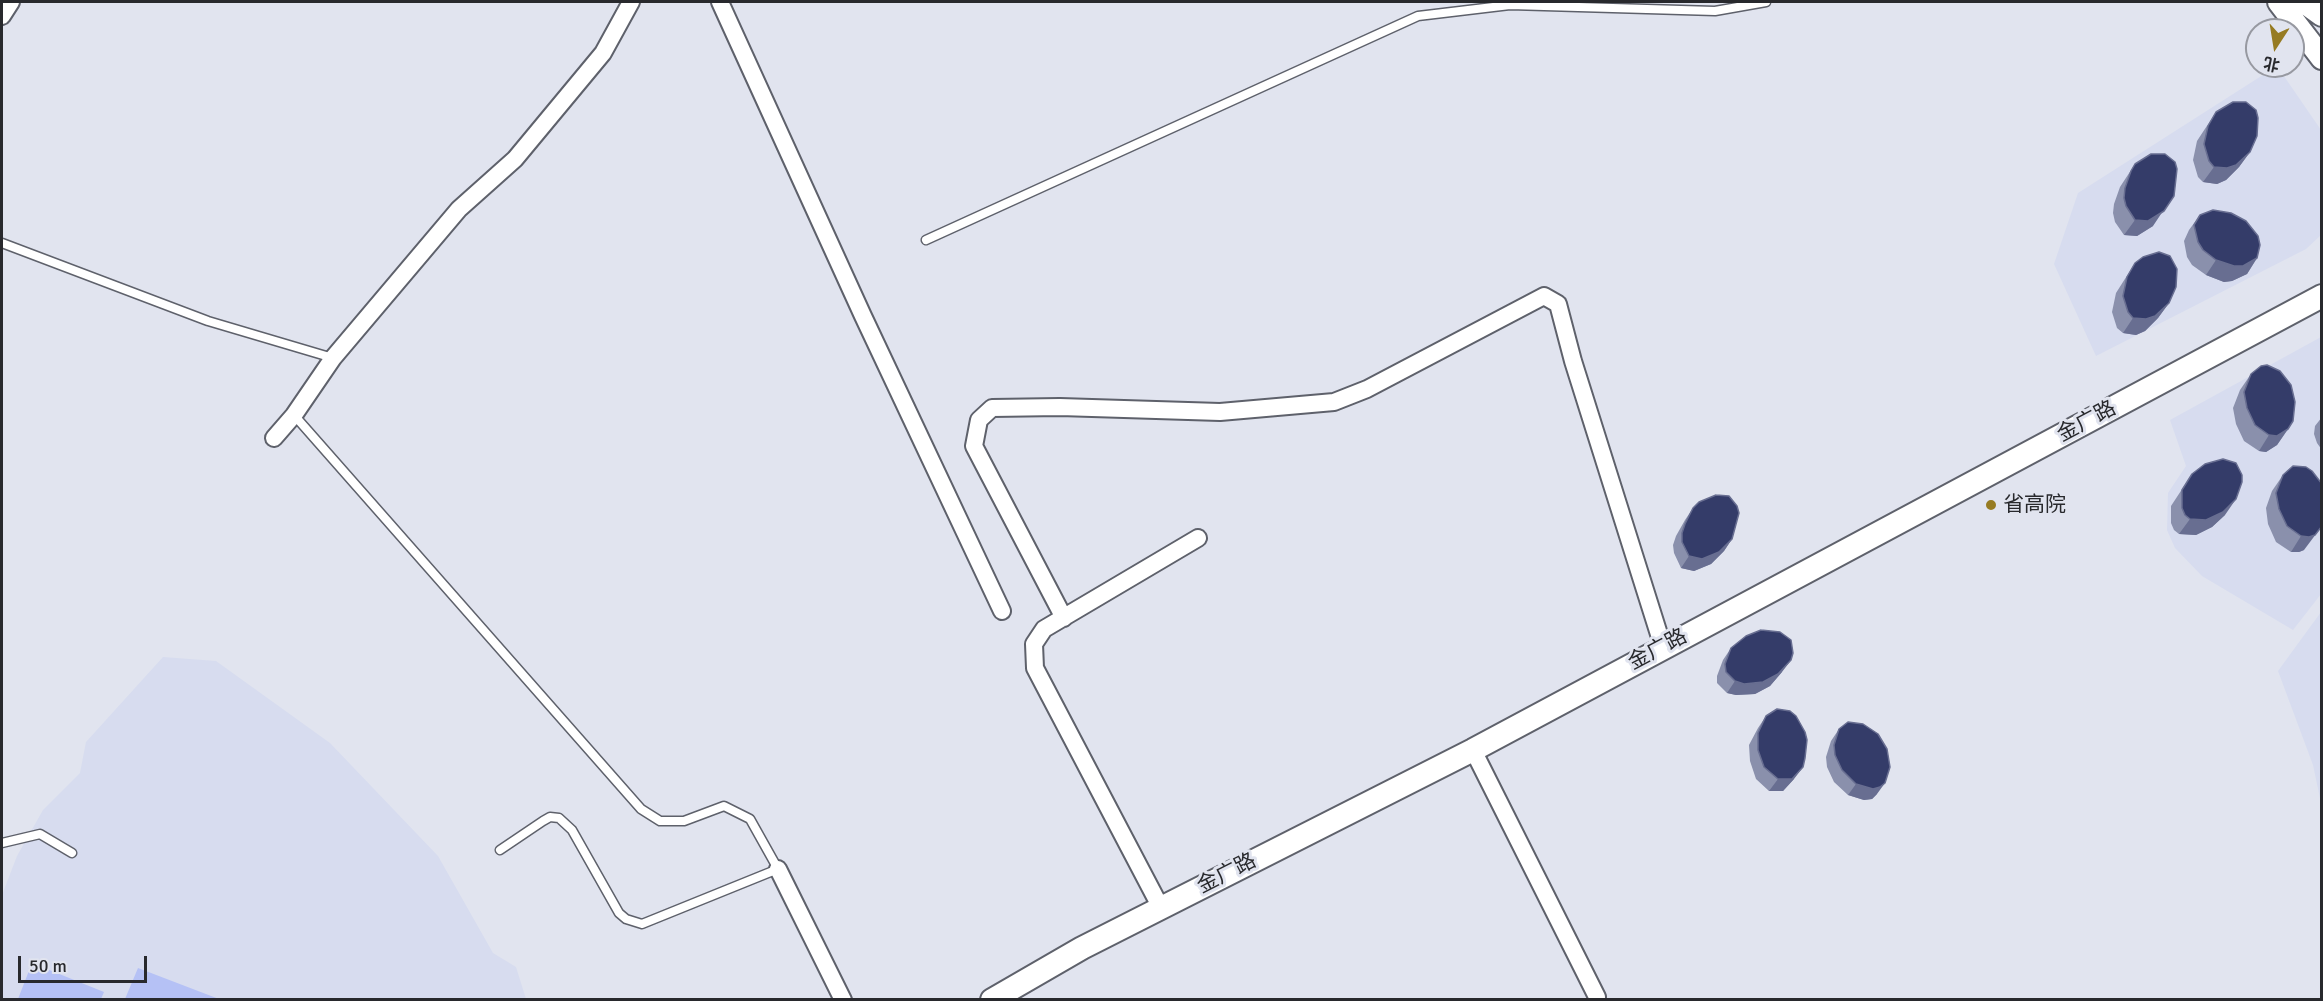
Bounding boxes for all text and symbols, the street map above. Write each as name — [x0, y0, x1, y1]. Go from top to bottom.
north arrow — [2245, 18, 2305, 78]
text: 北 — [2262, 52, 2282, 75]
street label: 金广路 — [2053, 396, 2121, 448]
place label: 省高院 — [2003, 492, 2066, 518]
marker: 省高院 — [1984, 498, 1998, 512]
street label: 金广路 — [1624, 624, 1692, 676]
street label: 金广路 — [1193, 848, 1261, 900]
scale bar — [21, 944, 150, 982]
text: 50 m — [29, 955, 67, 977]

